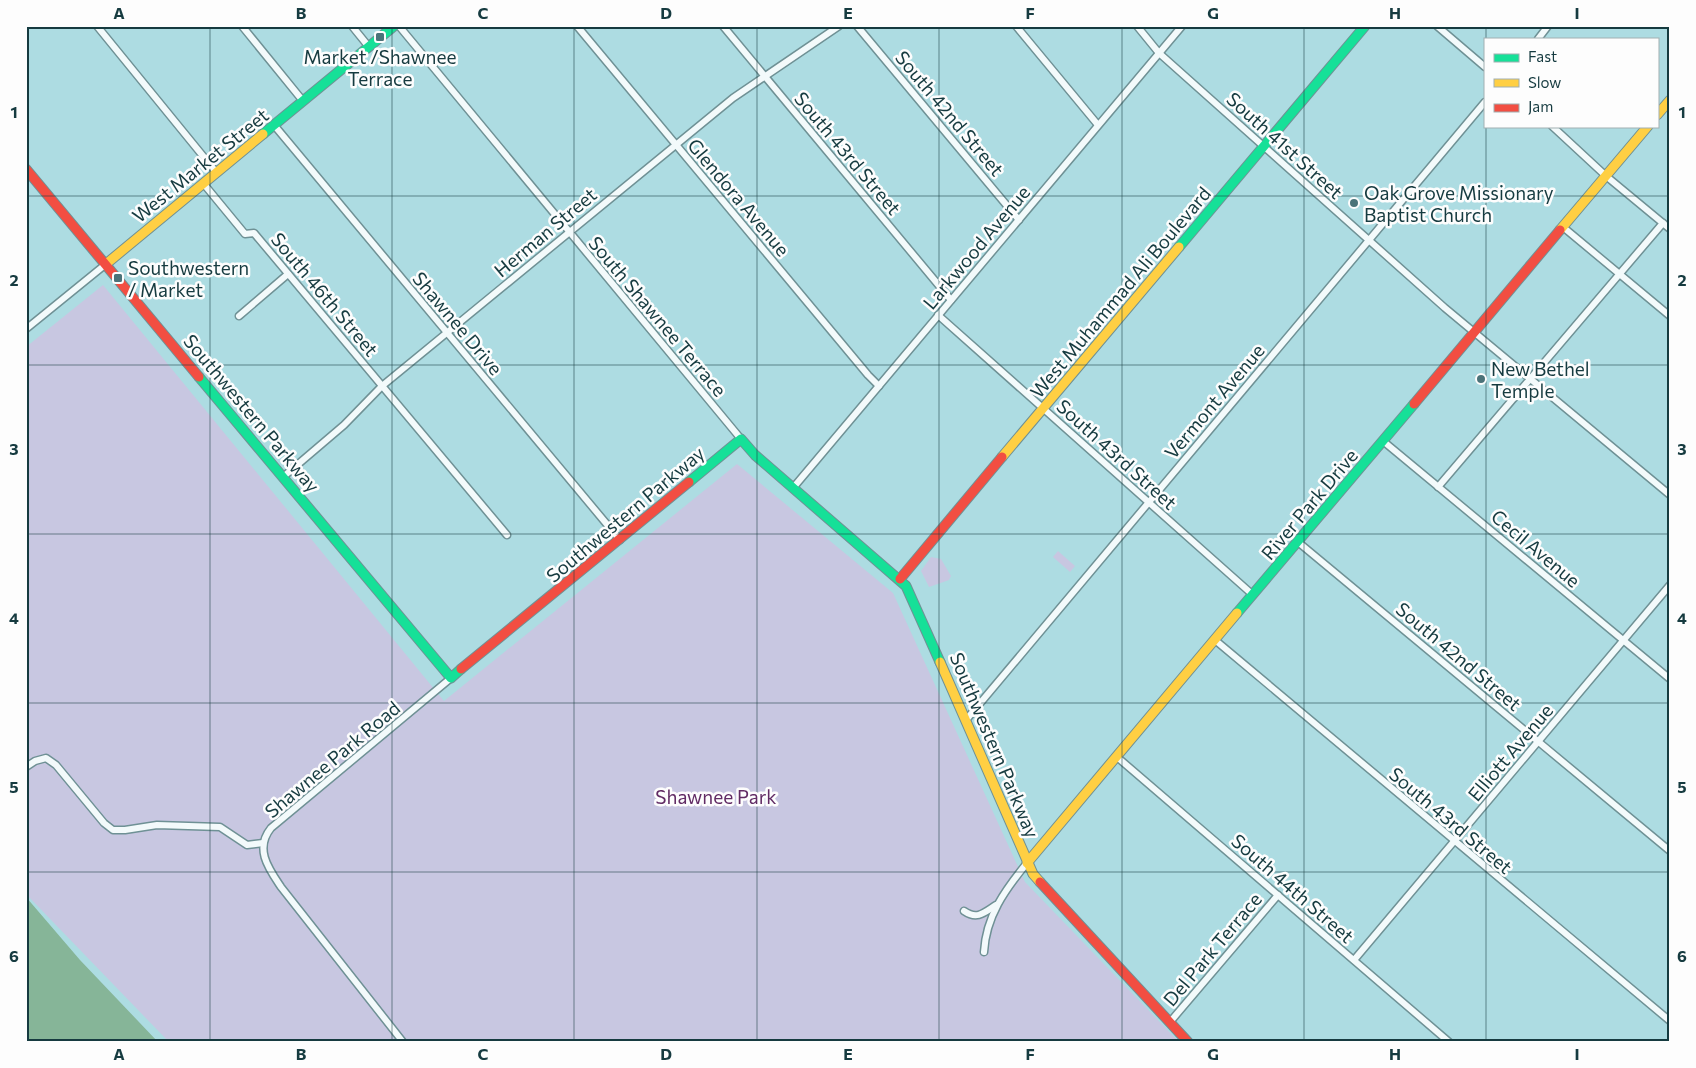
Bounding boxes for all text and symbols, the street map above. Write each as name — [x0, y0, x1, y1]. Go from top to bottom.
text: A — [113, 3, 125, 22]
text: B — [296, 3, 307, 22]
text: C — [478, 3, 489, 22]
text: D — [660, 3, 672, 22]
text: E — [843, 3, 853, 22]
text: F — [1025, 3, 1035, 22]
text: G — [1207, 3, 1219, 22]
text: H — [1389, 3, 1401, 22]
text: I — [1574, 3, 1580, 22]
marker: Market /Shawnee Terrace — [374, 31, 386, 43]
legend — [1484, 38, 1658, 128]
place label: Market /Shawnee Terrace — [303, 45, 457, 90]
street label: South 42nd Street — [891, 46, 1009, 180]
text: Fast — [1528, 47, 1557, 65]
text: Slow — [1528, 73, 1561, 91]
street label: South 43rd Street — [790, 87, 906, 219]
street label: South 41st Street — [1222, 87, 1348, 203]
text: Jam — [1528, 97, 1553, 115]
text: 1 — [10, 102, 18, 121]
text: 1 — [1678, 102, 1686, 121]
street label: West Market Street — [127, 103, 273, 227]
street label: Glendora Avenue — [683, 134, 795, 260]
street label: Larkwood Avenue — [918, 181, 1034, 313]
place label: Oak Grove Missionary Baptist Church — [1364, 181, 1554, 226]
street label: Herman Street — [489, 182, 601, 282]
street label: West Muhammad Ali Boulevard — [1025, 182, 1215, 402]
marker: Oak Grove Missionary Baptist Church — [1348, 197, 1360, 209]
street label: South 46th Street — [267, 227, 384, 361]
street label: South Shawnee Terrace — [584, 231, 732, 401]
place label: Southwestern / Market — [128, 256, 249, 301]
street label: Shawnee Drive — [408, 267, 508, 379]
text: 2 — [9, 270, 19, 289]
text: 2 — [1677, 270, 1687, 289]
marker: Southwestern / Market — [112, 272, 124, 284]
street label: Southwestern Parkway — [179, 329, 325, 497]
street label: Vermont Avenue — [1159, 339, 1269, 463]
place label: New Bethel Temple — [1491, 357, 1590, 402]
marker: New Bethel Temple — [1475, 373, 1487, 385]
street label: South 43rd Street — [1052, 394, 1182, 514]
text: 3 — [9, 439, 19, 458]
text: 3 — [1677, 439, 1687, 458]
street label: Southwestern Parkway — [541, 441, 709, 587]
street label: River Park Drive — [1256, 444, 1362, 564]
street label: Cecil Avenue — [1487, 504, 1585, 592]
street label: South 42nd Street — [1392, 597, 1526, 715]
text: 4 — [9, 608, 19, 627]
text: 4 — [1677, 608, 1687, 627]
street label: Southwestern Parkway — [946, 649, 1045, 841]
street label: Shawnee Park Road — [260, 696, 404, 822]
street label: Elliott Avenue — [1463, 699, 1557, 805]
street label: South 43rd Street — [1385, 762, 1517, 878]
text: 5 — [9, 777, 19, 796]
text: 5 — [1677, 777, 1687, 796]
park label: Shawnee Park — [655, 785, 777, 808]
street label: South 44th Street — [1227, 829, 1359, 947]
street label: Del Park Terrace — [1158, 888, 1266, 1010]
text: 6 — [9, 946, 19, 965]
text: 6 — [1677, 946, 1687, 965]
text: A — [113, 1044, 125, 1063]
text: B — [296, 1044, 307, 1063]
text: C — [478, 1044, 489, 1063]
text: D — [660, 1044, 672, 1063]
text: E — [843, 1044, 853, 1063]
text: F — [1025, 1044, 1035, 1063]
text: G — [1207, 1044, 1219, 1063]
text: H — [1389, 1044, 1401, 1063]
text: I — [1574, 1044, 1580, 1063]

